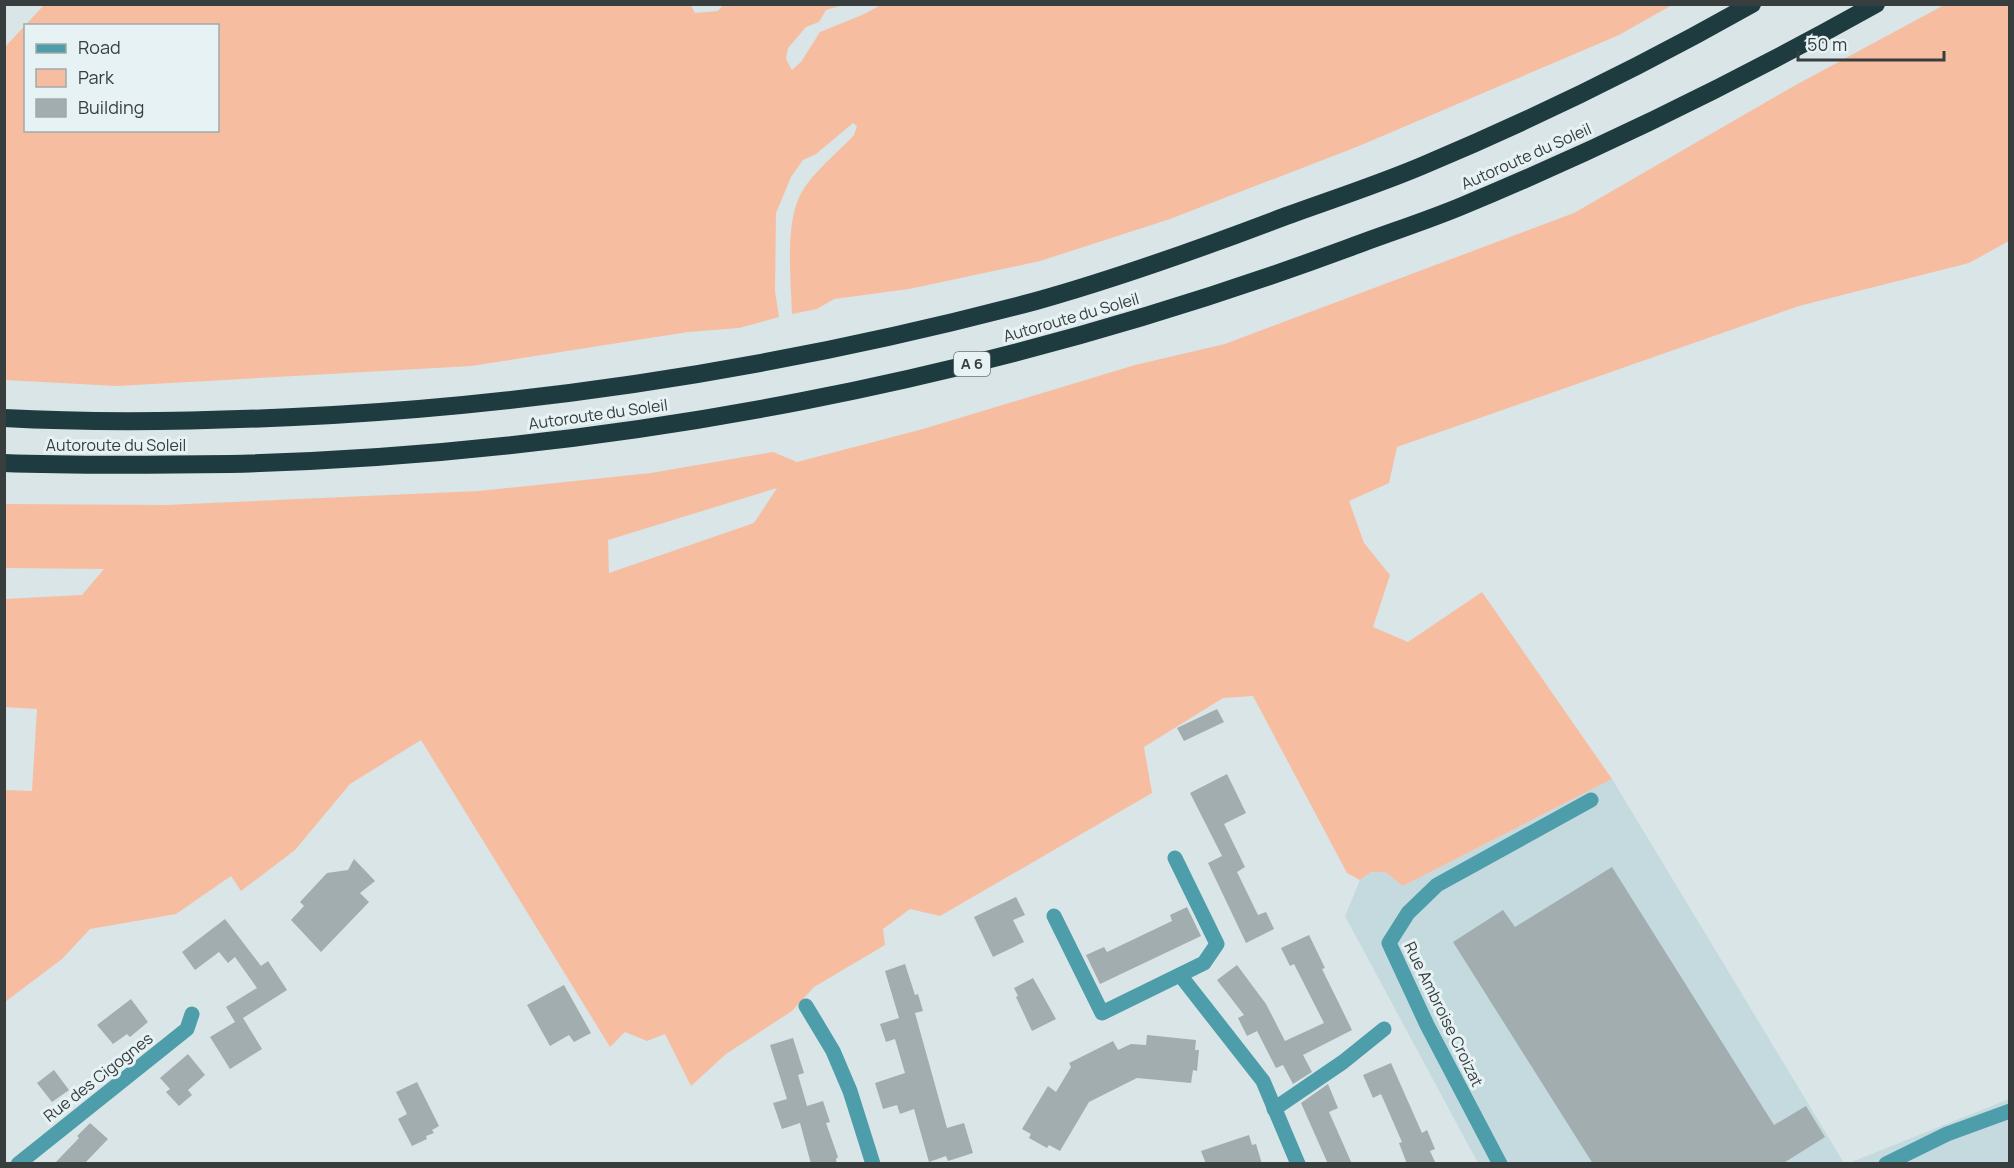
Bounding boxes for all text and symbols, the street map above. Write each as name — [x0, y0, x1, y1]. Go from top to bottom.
legend — [24, 24, 219, 132]
scale bar — [1798, 24, 1944, 62]
text: 50 m — [1807, 32, 1847, 56]
text: Road — [78, 35, 121, 59]
text: Park — [78, 65, 115, 89]
text: Building — [78, 95, 144, 119]
street label: Autoroute du Soleil — [1457, 117, 1595, 195]
street label: Autoroute du Soleil — [1000, 287, 1142, 347]
road number: A 6 — [954, 352, 990, 376]
street label: Autoroute du Soleil — [527, 393, 669, 435]
street label: Autoroute du Soleil — [46, 434, 186, 456]
street label: Rue Ambroise Croizat — [1399, 938, 1489, 1090]
street label: Rue des Cigognes — [39, 1027, 157, 1127]

